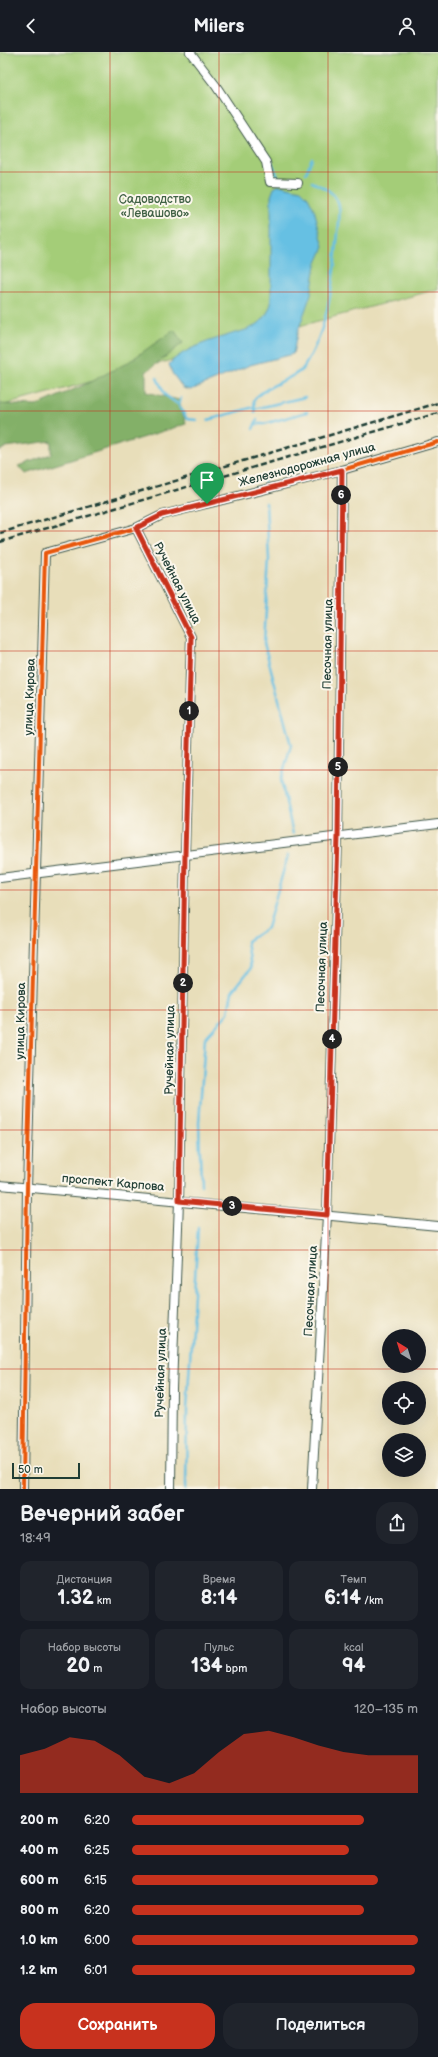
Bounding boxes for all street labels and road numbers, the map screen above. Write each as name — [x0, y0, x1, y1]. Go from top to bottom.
street label: Железнодорожная улица — [237, 440, 377, 490]
street label: Ручейная улица — [150, 540, 204, 626]
street label: Песочная улица — [320, 598, 336, 690]
street label: улица Кирова — [21, 658, 39, 736]
street label: Песочная улица — [313, 921, 331, 1013]
street label: улица Кирова — [13, 982, 29, 1060]
street label: Ручейная улица — [162, 1005, 178, 1095]
street label: проспект Карпова — [61, 1171, 165, 1195]
street label: Песочная улица — [301, 1245, 321, 1337]
street label: Ручейная улица — [152, 1328, 170, 1418]

